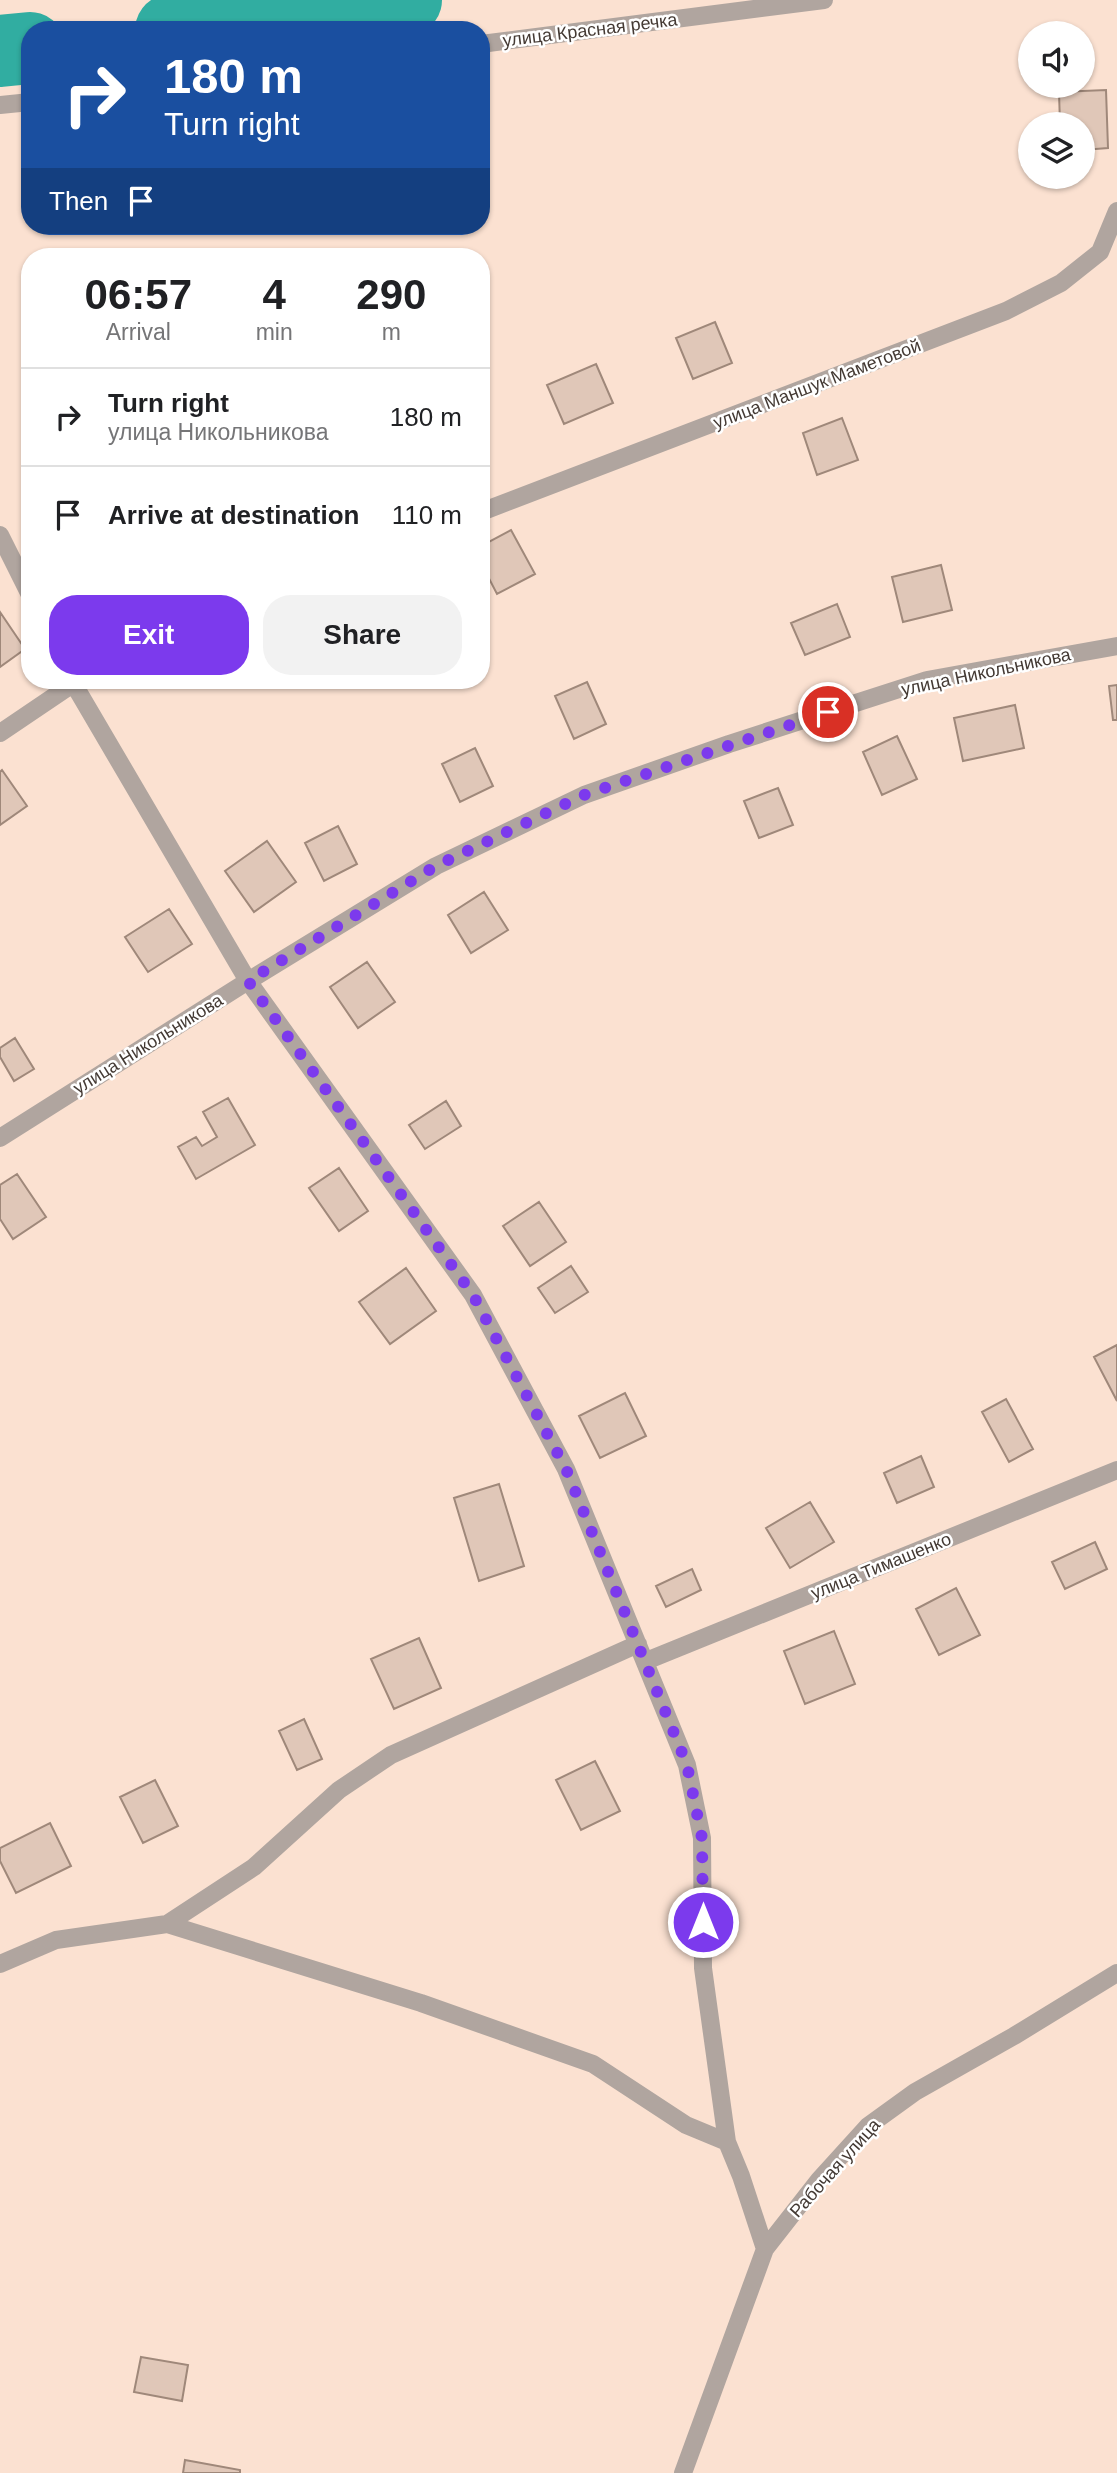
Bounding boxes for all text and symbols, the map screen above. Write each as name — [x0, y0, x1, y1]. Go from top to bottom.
street label: улица Красная речка — [502, 9, 679, 51]
map controls — [1018, 21, 1095, 189]
button: sound — [1018, 21, 1095, 98]
icon: right — [49, 49, 140, 140]
text: 180 m — [164, 49, 303, 103]
text: Turn right — [164, 106, 300, 142]
button: layers — [1018, 112, 1095, 189]
icon: arrive — [122, 182, 160, 220]
text: Then — [49, 186, 108, 216]
text: 06:57 — [85, 271, 192, 318]
text: 4 — [262, 271, 286, 318]
text: 290 — [356, 271, 426, 318]
text: Arrival — [106, 319, 171, 345]
text: min — [256, 319, 293, 345]
text: m — [382, 319, 401, 345]
street label: улица Маншук Маметовой — [711, 335, 923, 433]
text: Turn right — [108, 388, 229, 418]
icon: right — [49, 398, 87, 436]
text: 180 m — [390, 402, 462, 432]
text: улица Никольникова — [108, 419, 329, 445]
icon: arrive — [49, 496, 87, 534]
text: Arrive at destination — [108, 500, 359, 530]
text: 110 m — [392, 500, 462, 530]
button: Exit — [49, 595, 249, 675]
button: Share — [263, 595, 462, 675]
street label: улица Никольникова — [900, 644, 1073, 700]
pin — [798, 682, 858, 742]
icon: arrive — [809, 693, 847, 731]
street label: улица Никольникова — [70, 989, 227, 1098]
street label: улица Тимашенко — [808, 1529, 954, 1603]
position arrow — [666, 1885, 740, 1959]
street label: Рабочая улица — [786, 2114, 885, 2221]

